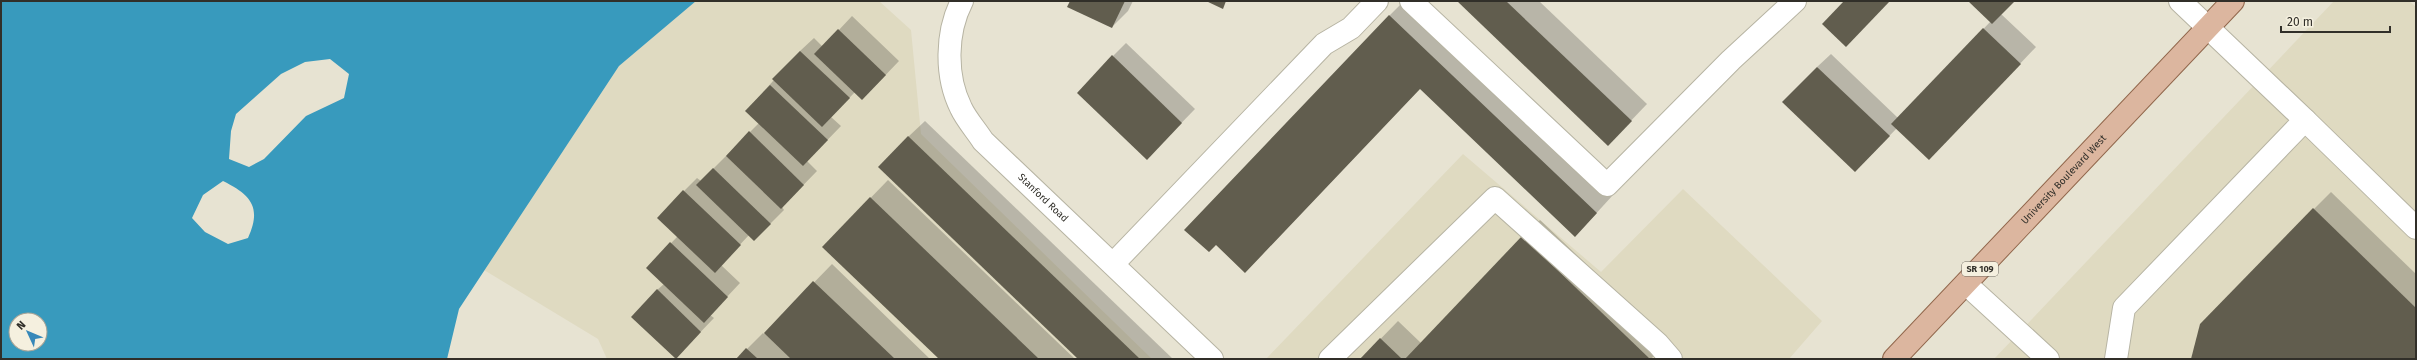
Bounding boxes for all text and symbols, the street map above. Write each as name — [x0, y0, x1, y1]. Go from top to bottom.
scale bar — [2281, 8, 2390, 34]
text: 20 m — [2287, 15, 2313, 29]
street label: University Boulevard West — [2019, 132, 2109, 227]
street label: Stanford Road — [1015, 171, 1070, 225]
road number: SR 109 — [1962, 262, 1998, 276]
north arrow — [8, 312, 48, 352]
text: N — [14, 318, 28, 333]

